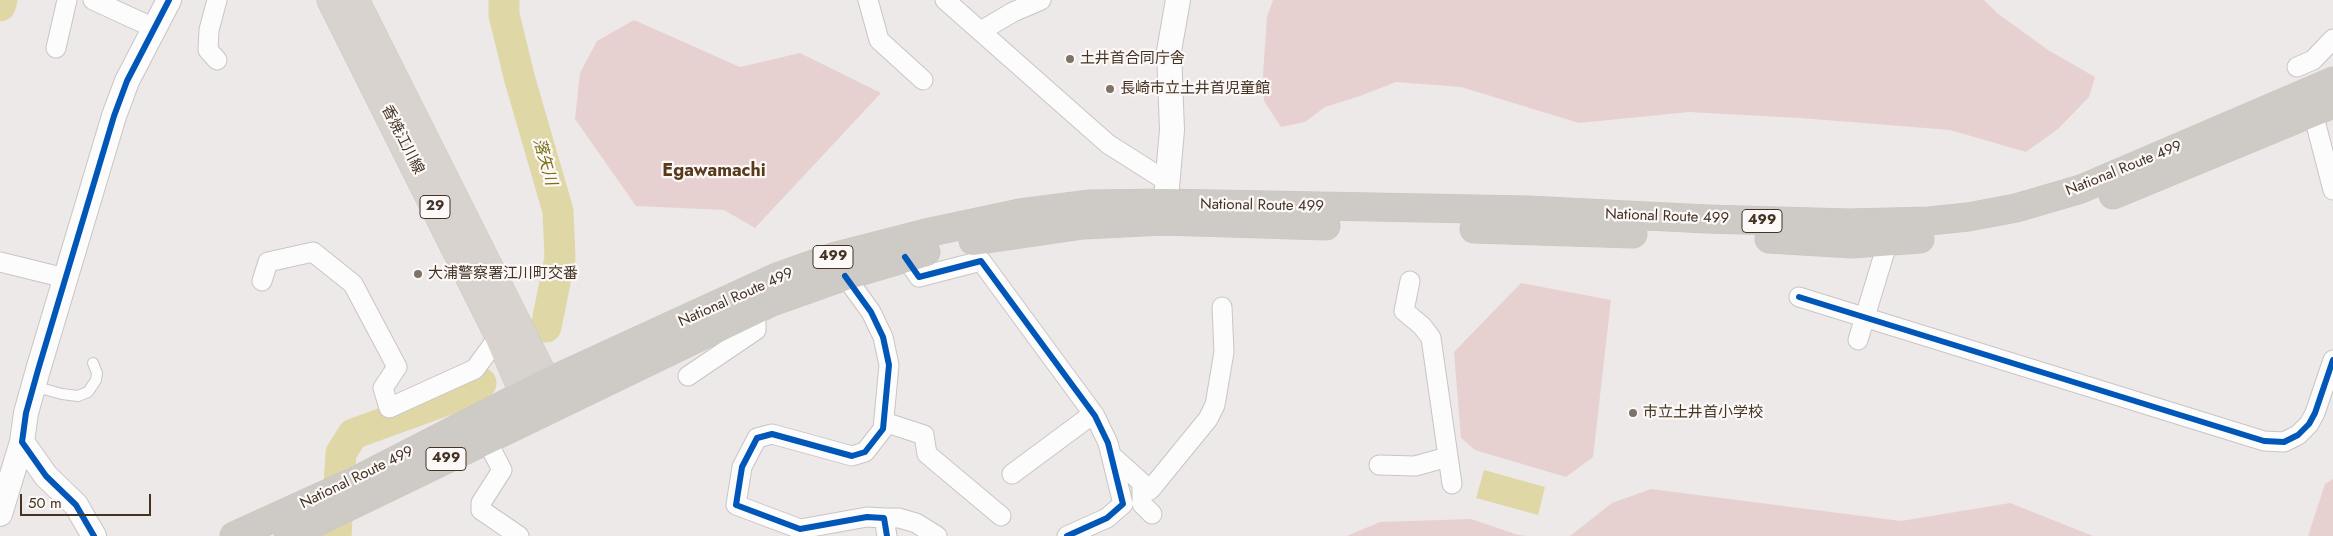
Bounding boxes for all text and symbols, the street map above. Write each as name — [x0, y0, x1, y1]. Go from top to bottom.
place label: 土井首合同庁舎 — [1080, 50, 1185, 68]
marker: 土井首合同庁舎 — [1064, 53, 1076, 65]
place label: 長崎市立土井首児童館 — [1120, 80, 1270, 98]
marker: 長崎市立土井首児童館 — [1104, 83, 1116, 95]
street label: 香焼江川線 — [377, 103, 427, 177]
water label: 落矢川 — [528, 136, 560, 188]
street label: National Route 499 — [2063, 137, 2185, 201]
district label: Egawamachi — [662, 161, 766, 183]
road number: 29 — [420, 196, 450, 218]
street label: National Route 499 — [1200, 196, 1324, 216]
street label: National Route 499 — [1605, 206, 1729, 228]
road number: 499 — [1742, 210, 1782, 232]
road number: 499 — [813, 246, 853, 268]
place label: 大浦警察署江川町交番 — [428, 265, 578, 283]
street label: National Route 499 — [676, 265, 796, 331]
marker: 大浦警察署江川町交番 — [412, 268, 424, 280]
place label: 市立土井首小学校 — [1643, 404, 1763, 422]
marker: 市立土井首小学校 — [1627, 407, 1639, 419]
street label: National Route 499 — [297, 443, 417, 513]
road number: 499 — [426, 448, 466, 470]
scale bar — [22, 484, 154, 516]
text: 50 m — [28, 492, 62, 514]

